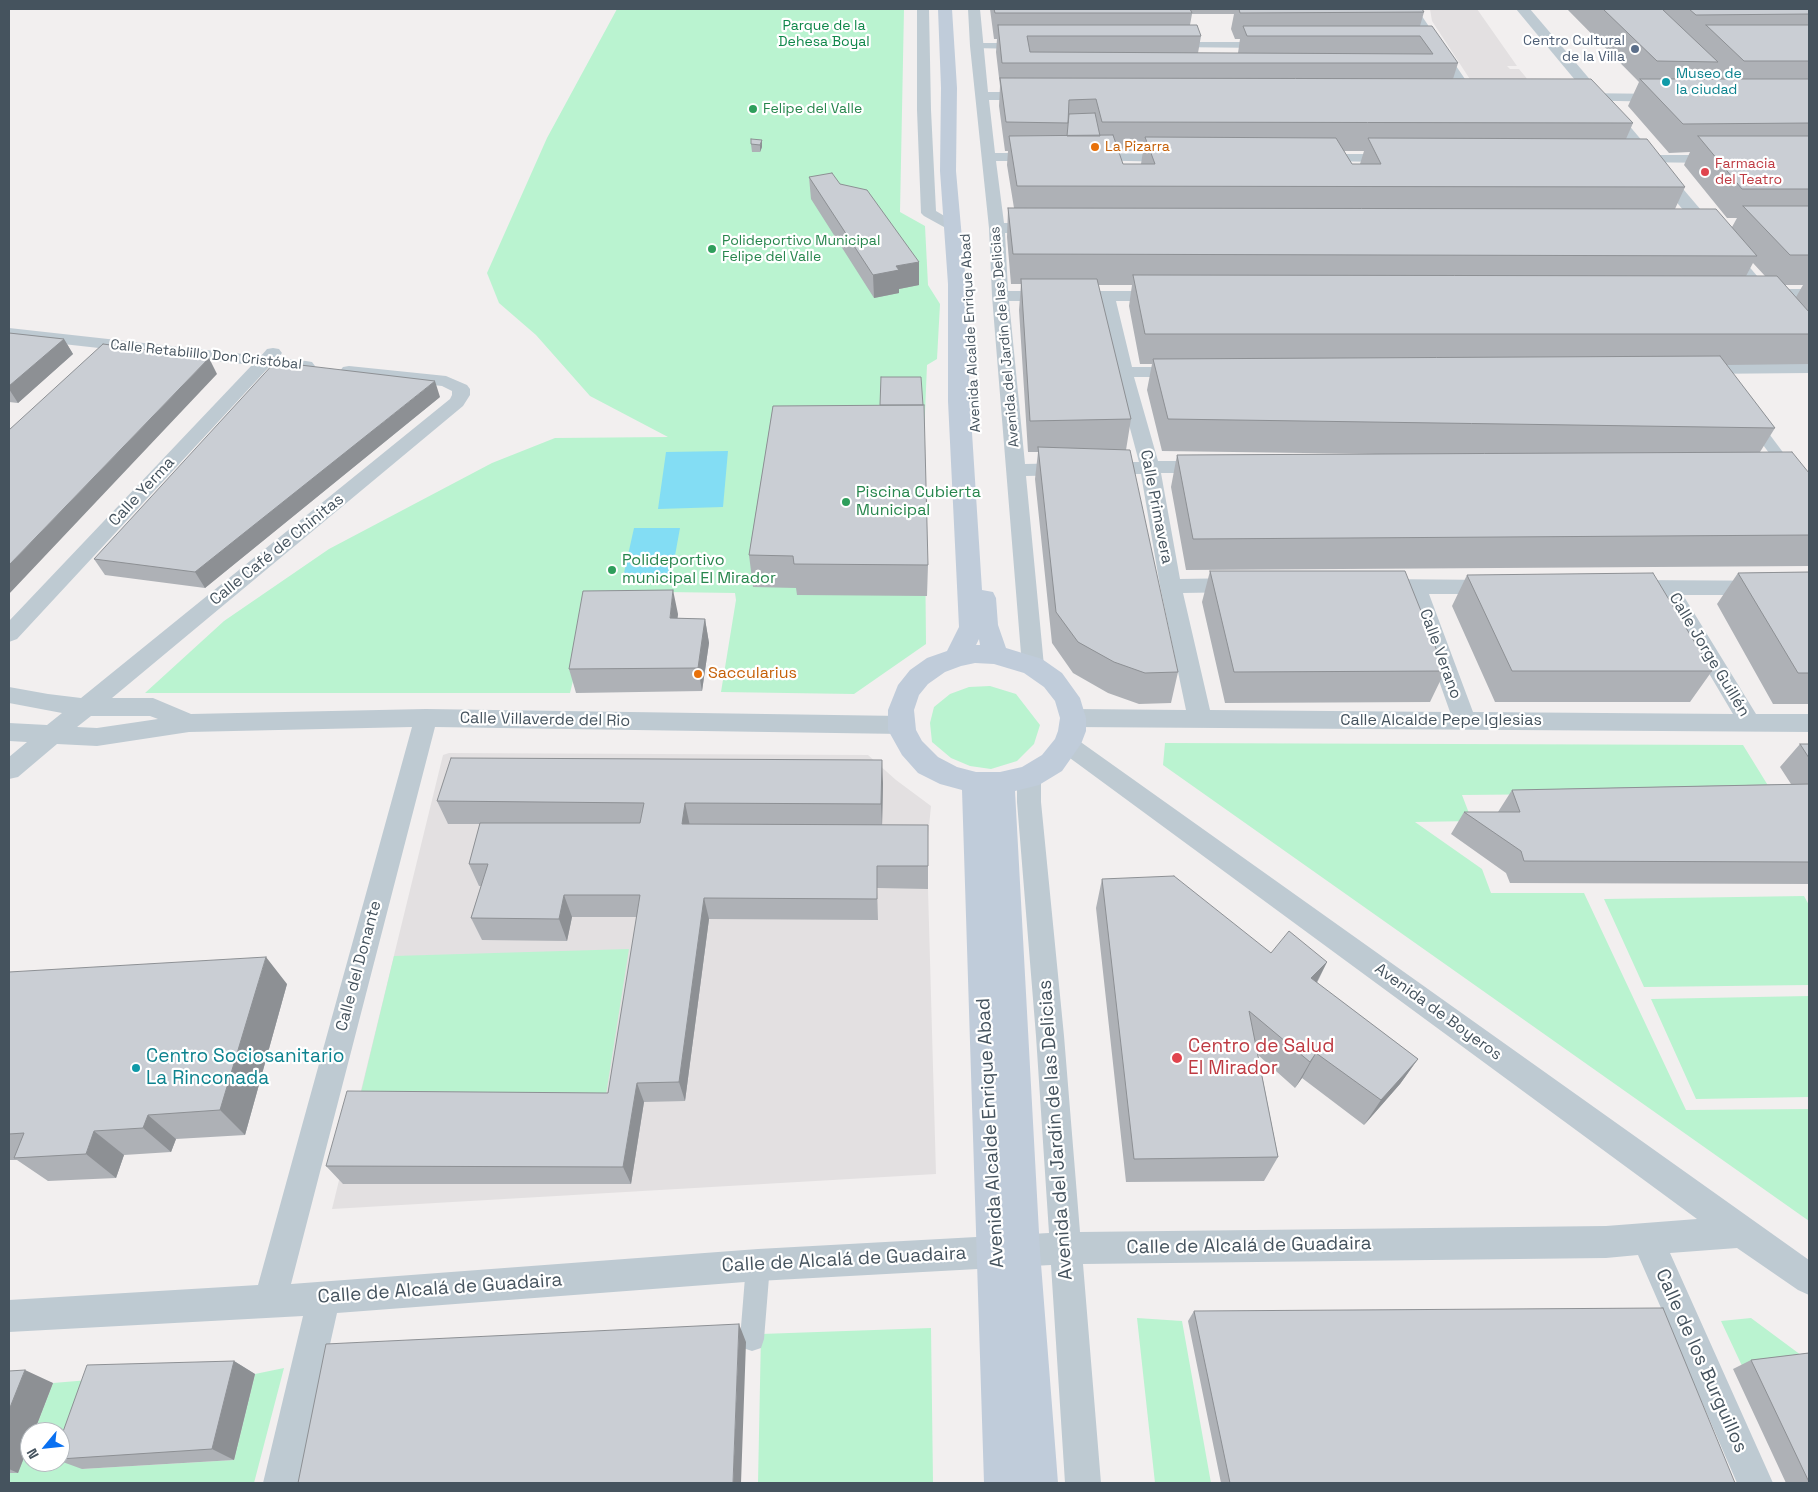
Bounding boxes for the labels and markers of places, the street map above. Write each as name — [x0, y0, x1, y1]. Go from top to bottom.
place label: Centro Cultural de la Villa — [1523, 33, 1625, 65]
marker: Centro Cultural de la Villa — [1629, 43, 1641, 55]
place label: Museo de la ciudad — [1676, 66, 1742, 98]
marker: Museo de la ciudad — [1660, 76, 1672, 88]
place label: Felipe del Valle — [763, 101, 862, 117]
marker: Felipe del Valle — [747, 103, 759, 115]
place label: La Pizarra — [1105, 139, 1170, 155]
marker: La Pizarra — [1089, 141, 1101, 153]
place label: Farmacia del Teatro — [1715, 156, 1782, 188]
marker: Farmacia del Teatro — [1699, 166, 1711, 178]
place label: Polideportivo Municipal Felipe del Valle — [722, 233, 880, 266]
marker: Polideportivo Municipal Felipe del Valle — [706, 243, 718, 255]
place label: Piscina Cubierta Municipal — [856, 483, 981, 521]
marker: Piscina Cubierta Municipal — [840, 496, 852, 508]
place label: Polideportivo municipal El Mirador — [622, 551, 776, 589]
marker: Polideportivo municipal El Mirador — [606, 564, 618, 576]
place label: Saccularius — [708, 664, 797, 684]
marker: Saccularius — [692, 668, 704, 680]
place label: Centro de Salud El Mirador — [1188, 1036, 1334, 1080]
place label: Centro Sociosanitario La Rinconada — [146, 1046, 344, 1090]
marker: Centro de Salud El Mirador — [1170, 1051, 1184, 1065]
marker: Centro Sociosanitario La Rinconada — [130, 1062, 142, 1074]

